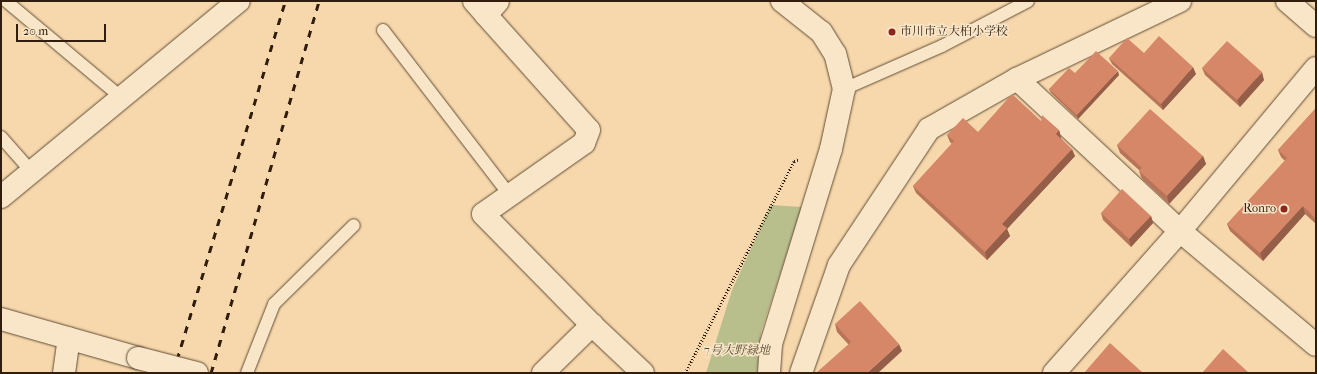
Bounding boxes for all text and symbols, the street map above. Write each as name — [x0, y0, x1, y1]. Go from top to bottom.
scale bar — [18, 16, 108, 42]
text: 20 m — [23, 24, 48, 38]
place label: 市川市立大柏小学校 — [900, 25, 1008, 39]
marker: 市川市立大柏小学校 — [887, 27, 897, 37]
place label: Ronro — [1243, 202, 1276, 216]
marker: Ronro — [1279, 204, 1289, 214]
park label: 7号大野緑地 — [704, 344, 770, 358]

